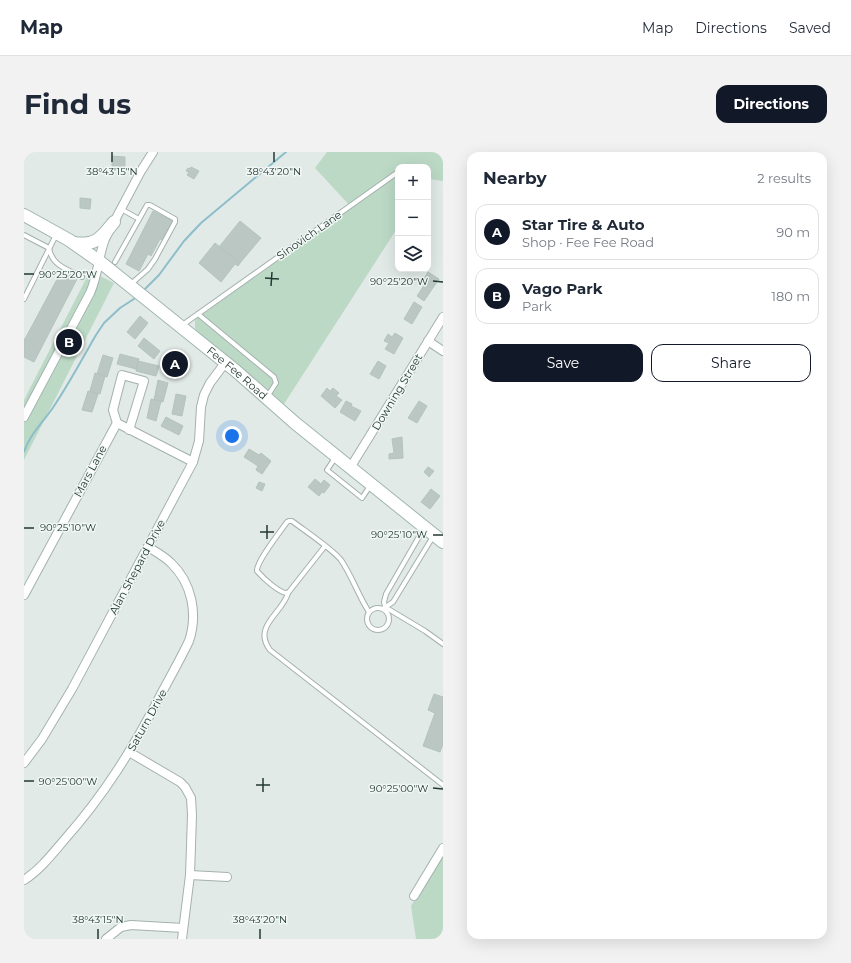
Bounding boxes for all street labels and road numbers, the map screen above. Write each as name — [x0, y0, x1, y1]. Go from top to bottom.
street label: Sinovich Lane — [274, 207, 345, 263]
street label: Fee Fee Road — [204, 344, 270, 402]
street label: Downing Street — [369, 351, 426, 433]
street label: Mars Lane — [71, 442, 110, 499]
street label: Alan Shepard Drive — [106, 517, 168, 617]
street label: Saturn Drive — [124, 686, 170, 753]

